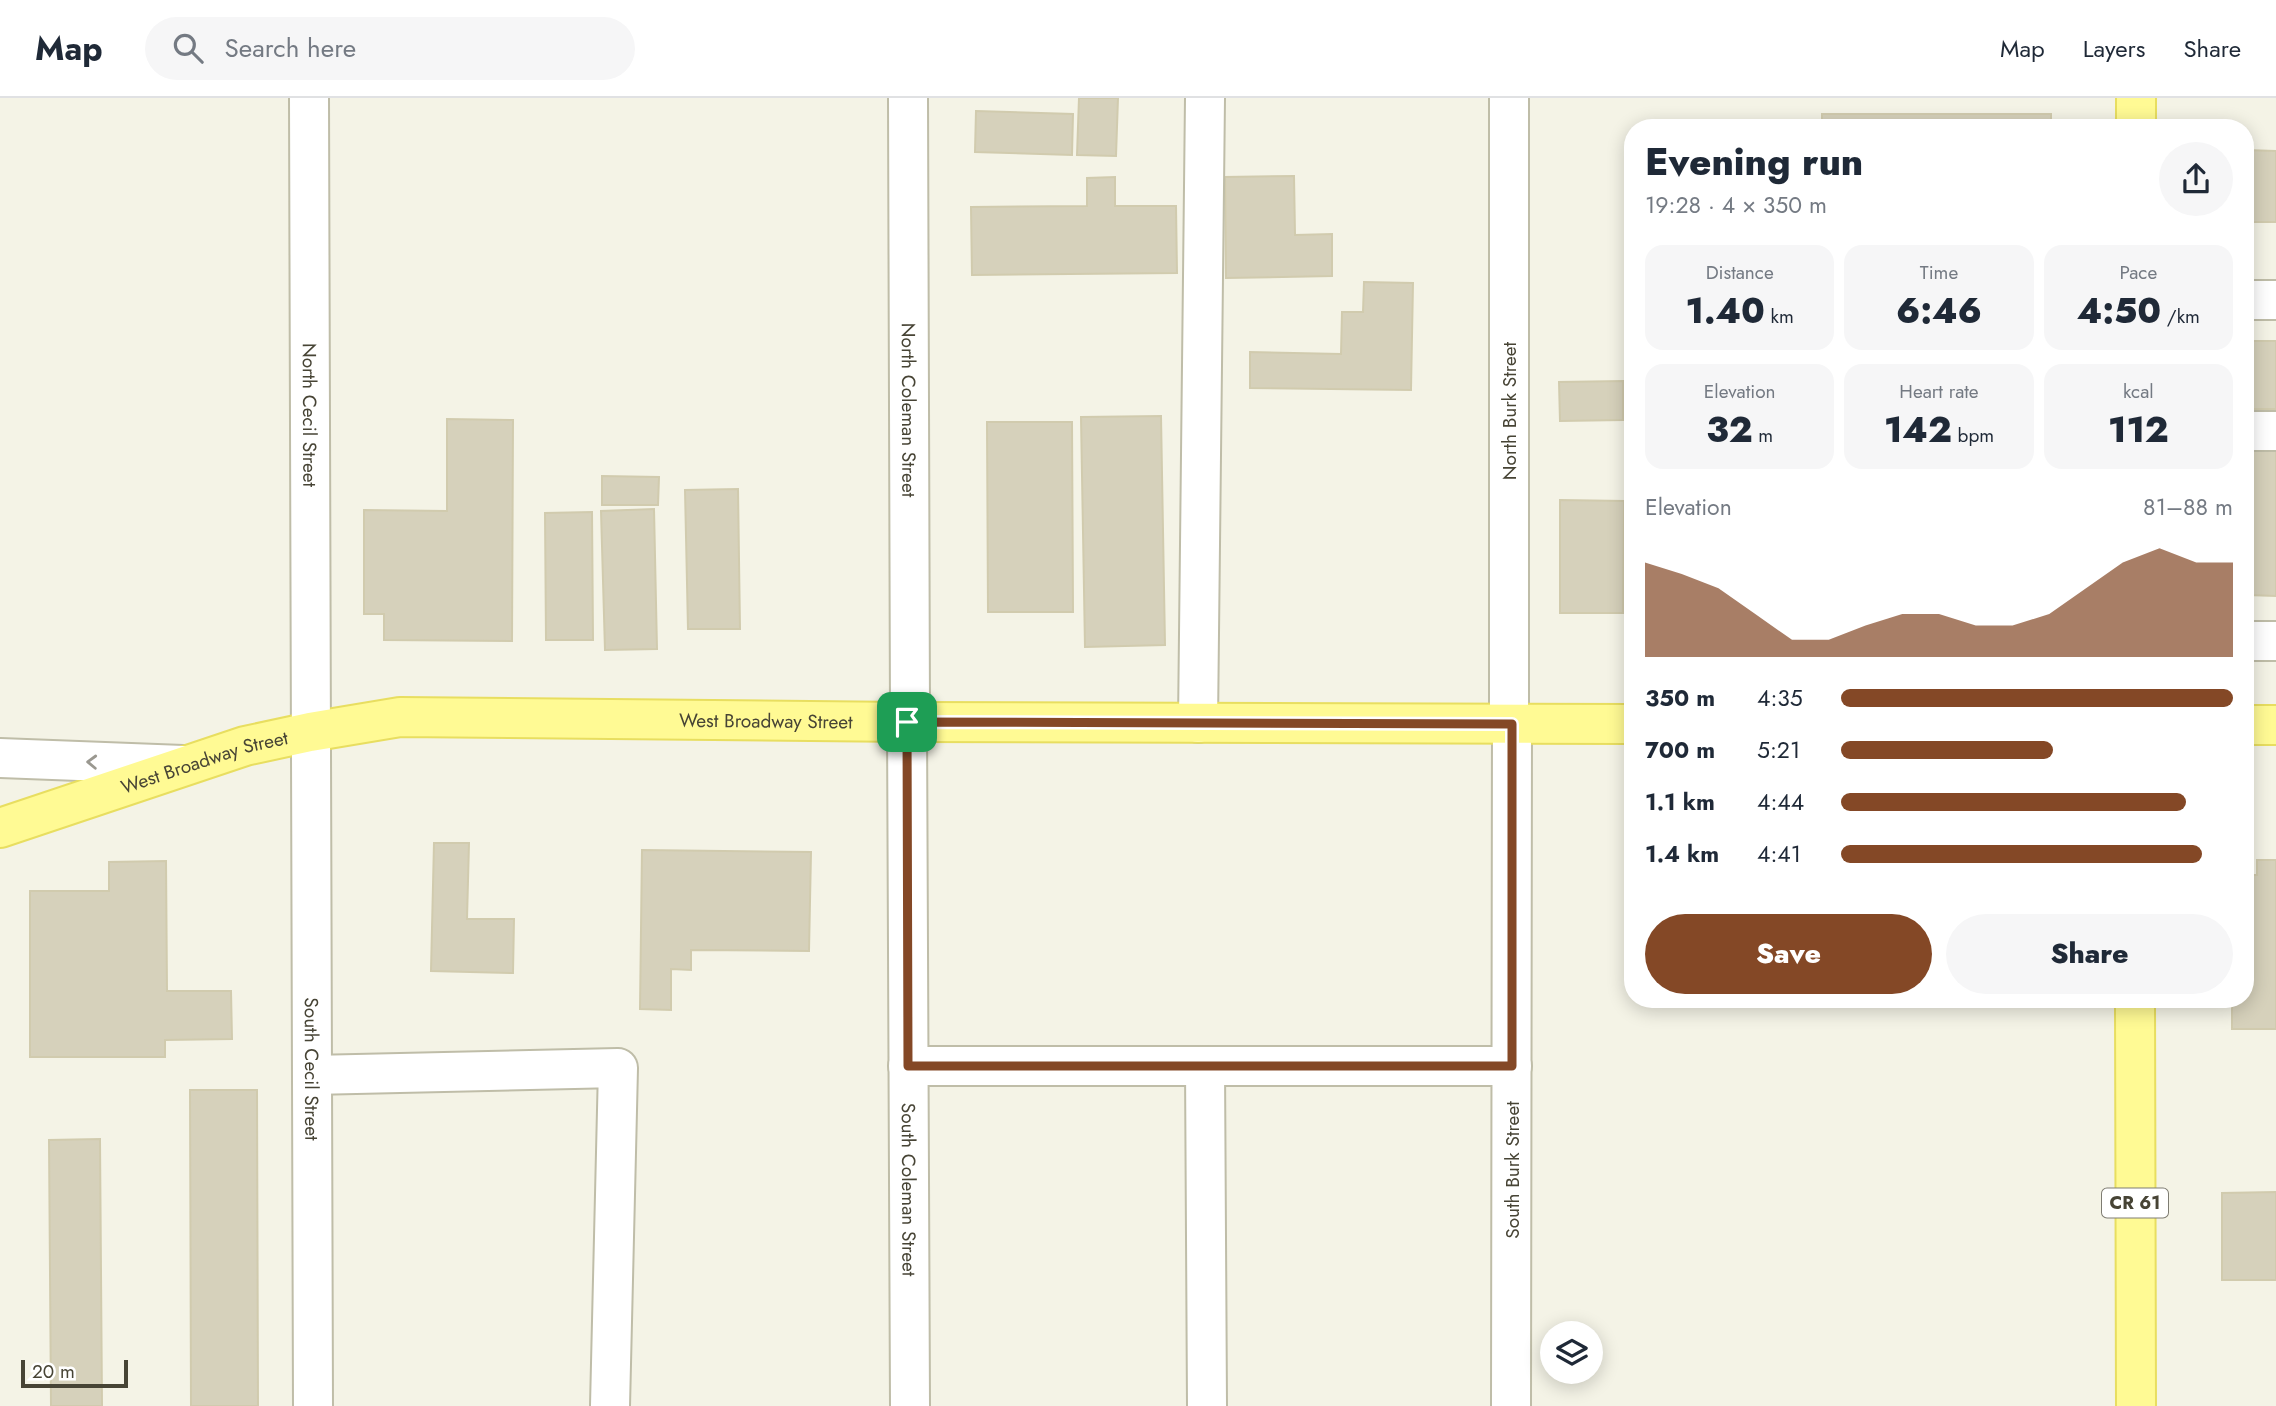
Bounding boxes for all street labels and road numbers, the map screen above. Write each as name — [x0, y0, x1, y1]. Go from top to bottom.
street label: North Coleman Street — [895, 323, 923, 498]
street label: North Burk Street — [1496, 341, 1523, 480]
street label: North Cecil Street — [296, 343, 324, 488]
street label: West Broadway Street — [679, 706, 853, 735]
street label: West Broadway Street — [117, 724, 291, 800]
street label: South Cecil Street — [298, 997, 326, 1141]
street label: South Burk Street — [1499, 1101, 1526, 1239]
street label: South Coleman Street — [895, 1103, 923, 1277]
road number: CR 61 — [2102, 1188, 2168, 1218]

